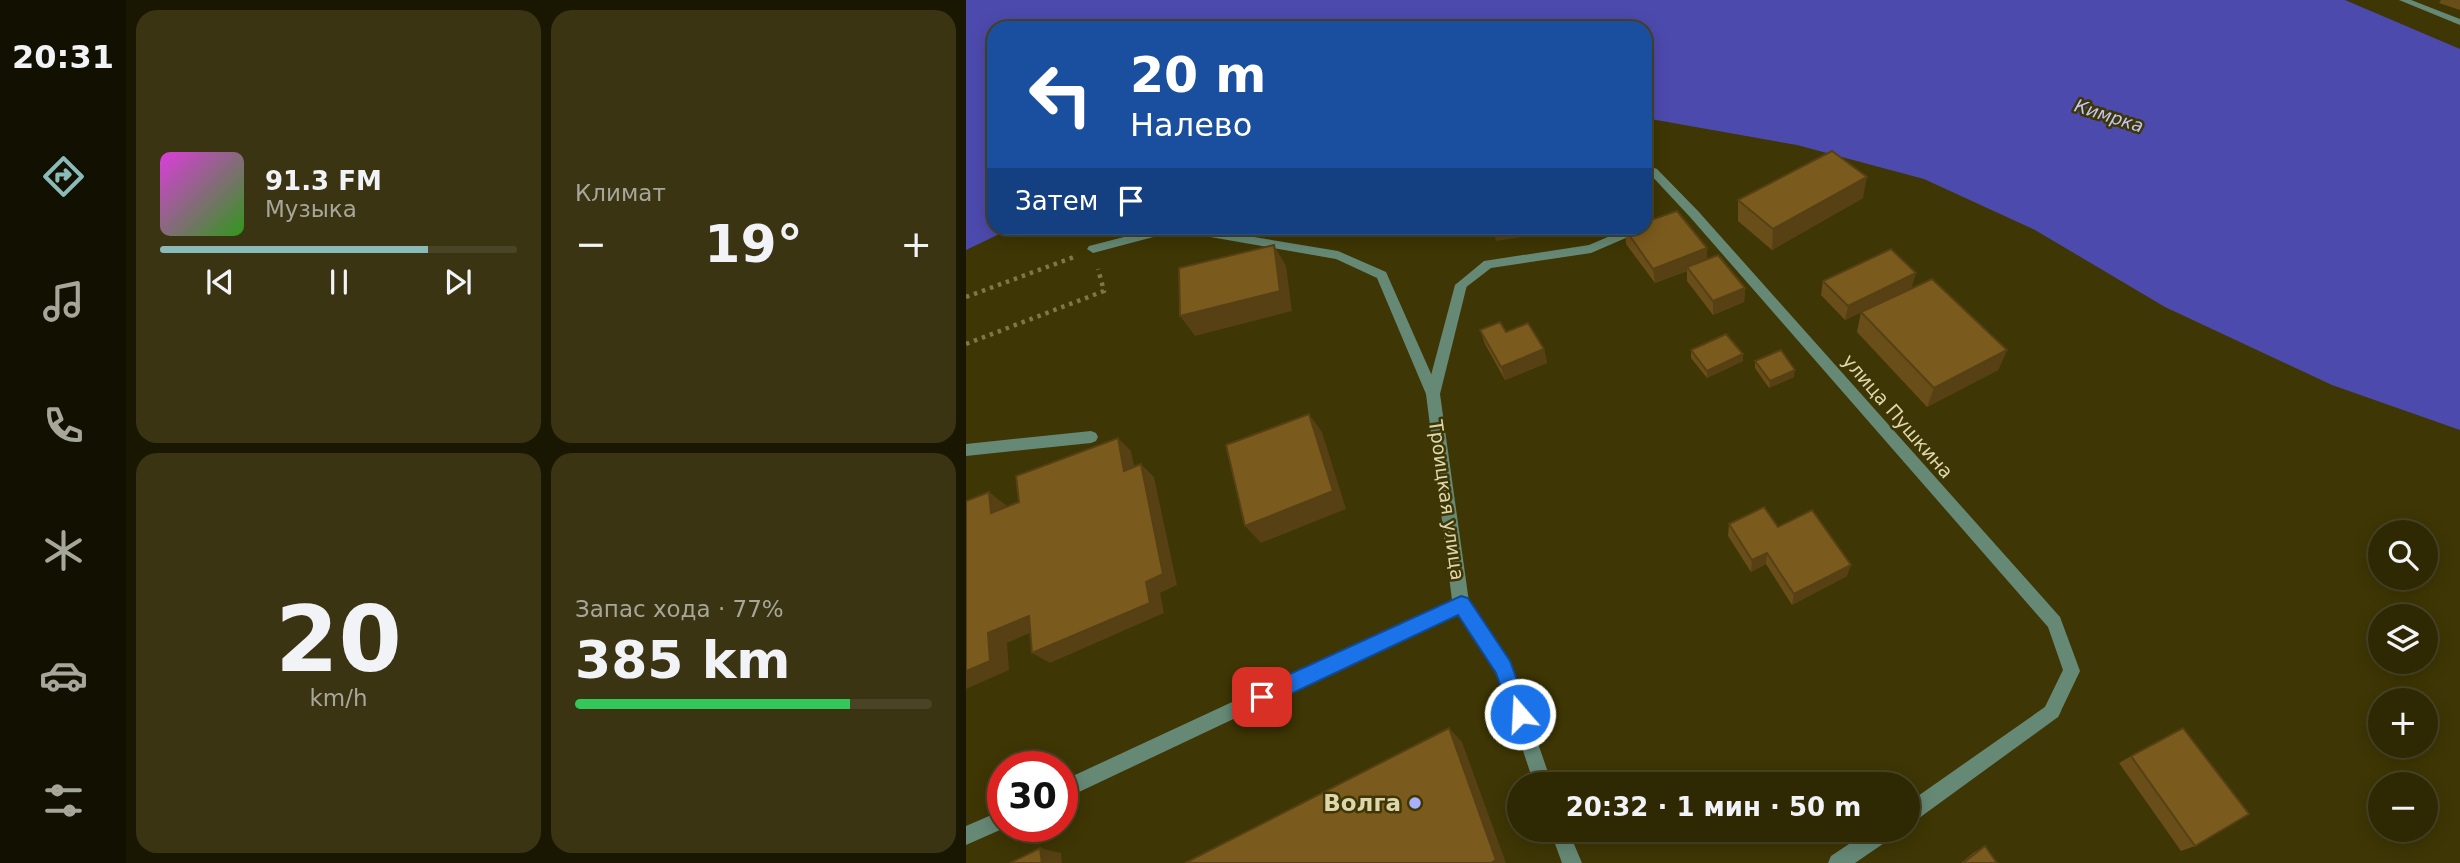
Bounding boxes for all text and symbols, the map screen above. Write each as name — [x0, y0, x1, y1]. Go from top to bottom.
text: 20:31 — [12, 38, 114, 76]
text: 20 m — [1130, 47, 1266, 104]
icon: left — [1015, 49, 1106, 140]
water label: Кимрка — [2072, 95, 2146, 137]
text: Налево — [1130, 106, 1252, 144]
icon: directions — [39, 152, 88, 201]
text: 91.3 FM — [265, 166, 382, 196]
text: Климат — [575, 180, 666, 206]
icon: arrive — [1112, 182, 1150, 220]
text: Затем — [1015, 186, 1098, 216]
text: Музыка — [265, 196, 357, 222]
text: 19° — [704, 214, 803, 274]
text: − — [575, 222, 607, 266]
text: + — [900, 222, 932, 266]
icon: previous — [201, 263, 239, 301]
icon: pause — [320, 263, 358, 301]
icon: next — [439, 263, 477, 301]
icon: music — [39, 277, 88, 326]
street label: улица Пушкина — [1838, 349, 1958, 483]
icon: phone — [39, 401, 88, 450]
street label: Троицкая улица — [1425, 418, 1469, 581]
map controls — [2368, 520, 2438, 842]
button: search — [2368, 520, 2438, 590]
icon: climate — [39, 526, 88, 575]
text: 20 — [275, 587, 402, 692]
text: Запас хода · 77% — [575, 596, 784, 622]
button: layers — [2368, 604, 2438, 674]
text: 385 km — [575, 630, 790, 690]
icon: car — [39, 651, 88, 700]
pin — [1232, 667, 1292, 727]
position arrow — [1483, 677, 1557, 751]
icon: arrive — [1243, 678, 1281, 716]
text: km/h — [309, 685, 368, 711]
button: + — [2368, 688, 2438, 758]
speed limit sign: 30 — [987, 751, 1078, 842]
button: − — [2368, 772, 2438, 842]
icon: filters — [39, 776, 88, 825]
place label: Волга — [1323, 790, 1401, 816]
text: 20:32 · 1 мин · 50 m — [1566, 792, 1861, 822]
marker: Волга — [1407, 795, 1423, 811]

